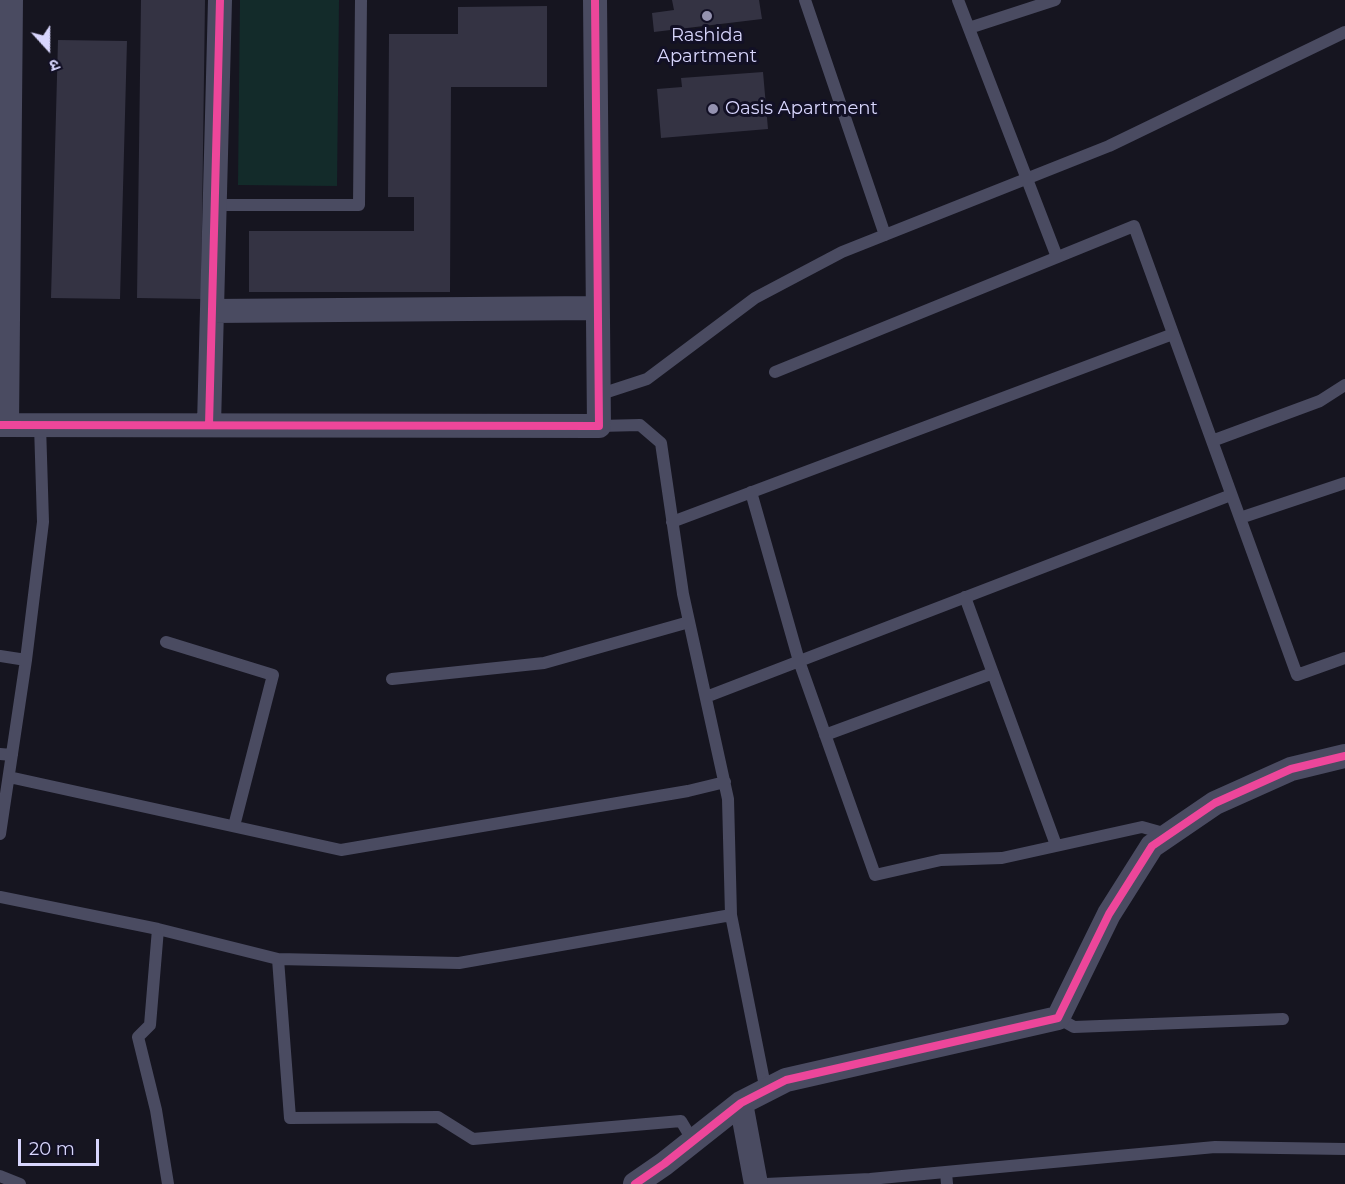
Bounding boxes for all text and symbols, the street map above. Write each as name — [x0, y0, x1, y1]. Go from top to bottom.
marker: Rashida Apartment — [700, 9, 714, 23]
north arrow — [18, 18, 78, 78]
place label: Rashida Apartment — [657, 25, 757, 68]
text: उ — [47, 55, 62, 76]
place label: Oasis Apartment — [725, 98, 878, 120]
marker: Oasis Apartment — [706, 102, 720, 116]
scale bar — [21, 1127, 102, 1165]
text: 20 m — [29, 1138, 75, 1160]

